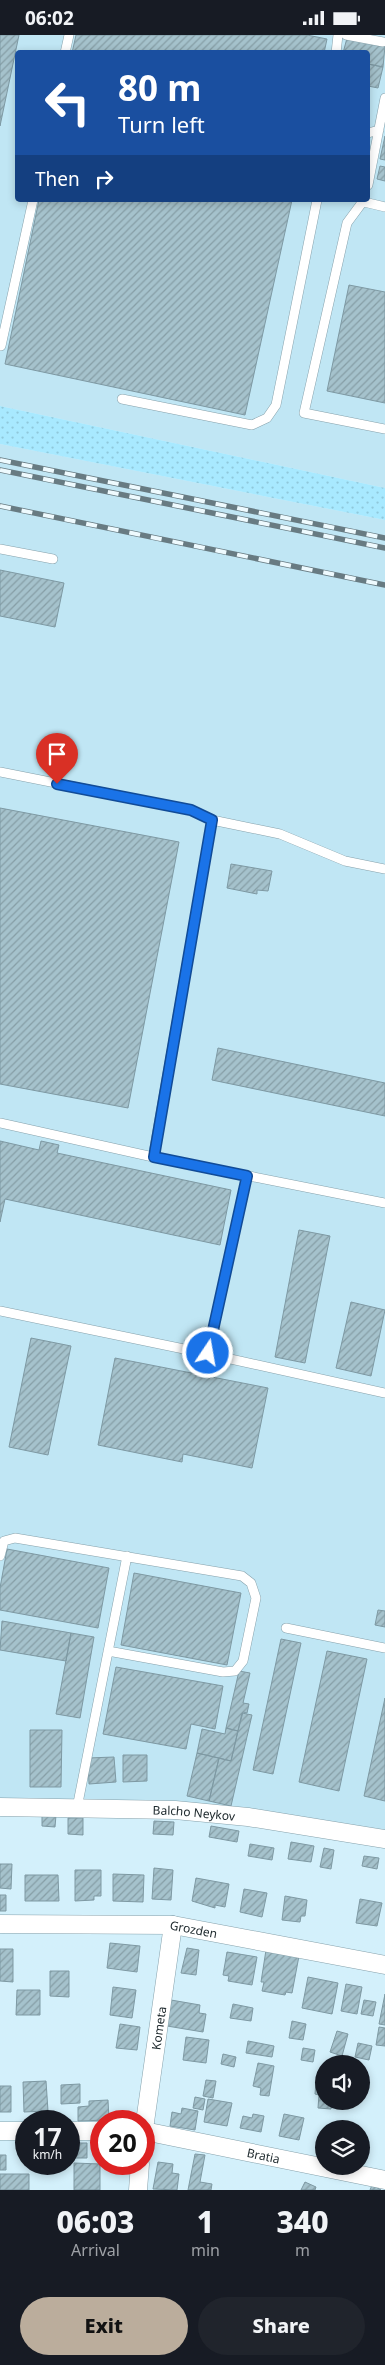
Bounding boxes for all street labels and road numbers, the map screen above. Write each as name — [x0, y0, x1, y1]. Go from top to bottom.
street label: Balcho Neykov — [153, 1801, 237, 1824]
street label: Grozden — [169, 1916, 219, 1942]
street label: Kometa — [147, 2005, 170, 2051]
street label: Bratia — [245, 2144, 282, 2167]

